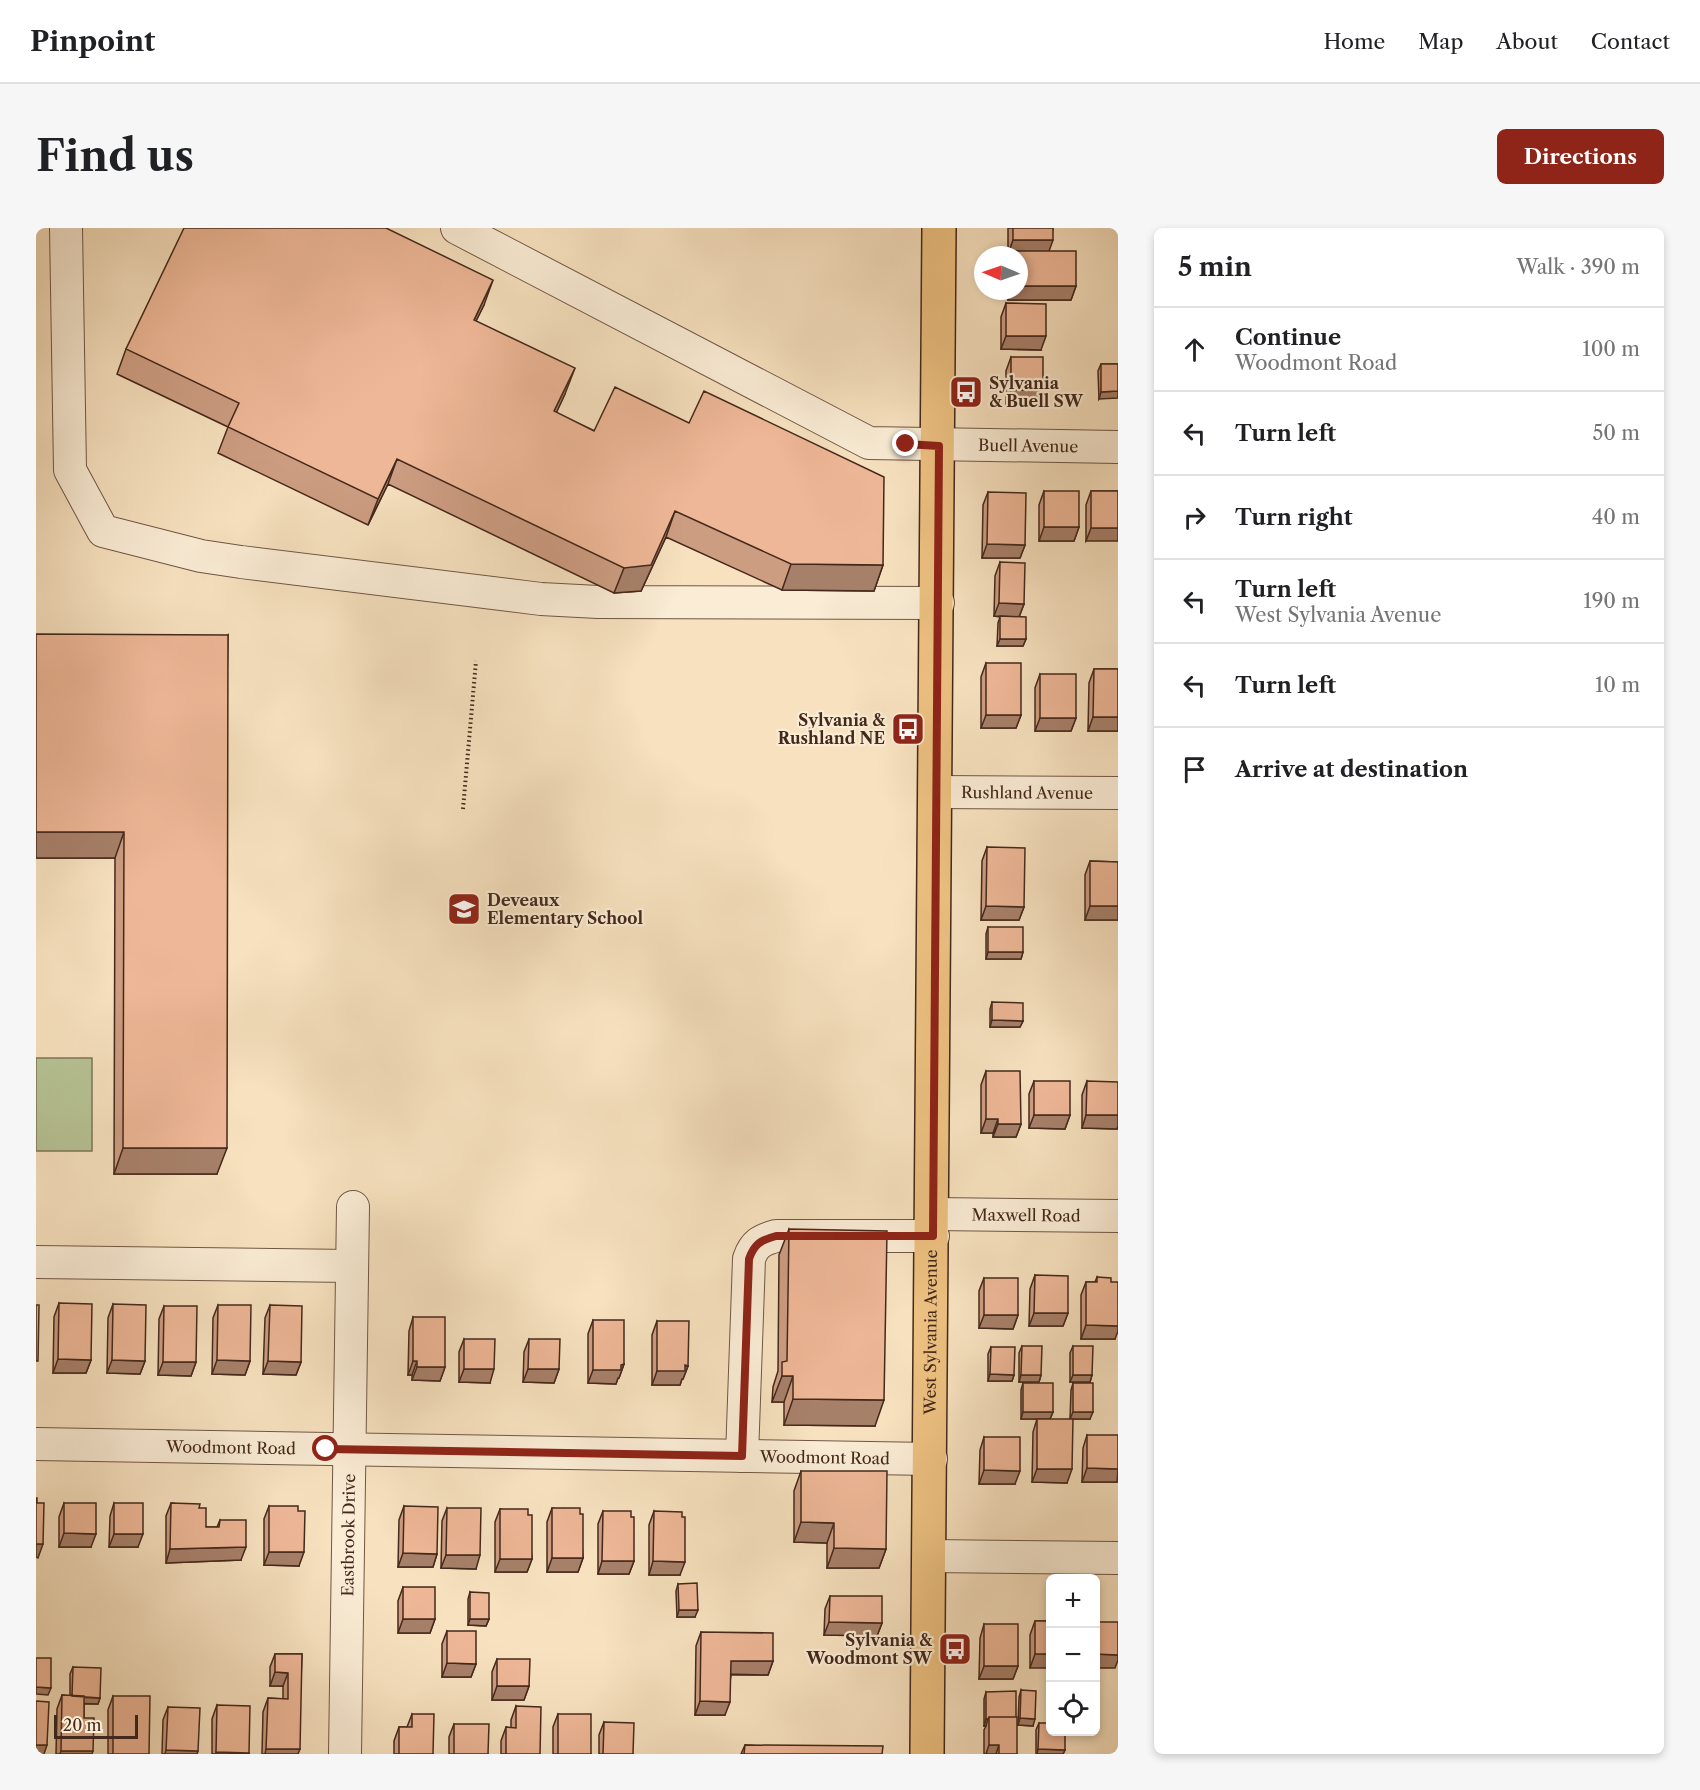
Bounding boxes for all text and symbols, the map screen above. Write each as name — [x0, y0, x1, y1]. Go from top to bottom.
text: Pinpoint — [30, 24, 155, 58]
text: Home — [1324, 29, 1385, 54]
text: Map — [1418, 29, 1463, 54]
text: About — [1496, 29, 1558, 54]
text: Contact — [1591, 29, 1670, 54]
button: Directions — [1497, 129, 1664, 184]
text: Find us — [36, 130, 194, 182]
north arrow — [974, 246, 1028, 300]
text: 5 min — [1178, 251, 1252, 283]
text: Walk · 390 m — [1517, 255, 1640, 279]
text: Continue — [1235, 324, 1341, 351]
icon: ahead — [1178, 333, 1211, 366]
text: 100 m — [1582, 337, 1640, 361]
text: Woodmont Road — [1235, 351, 1397, 375]
place label: Sylvania & Buell SW — [989, 373, 1084, 411]
bus stop icon: Sylvania & Buell SW — [948, 374, 984, 410]
icon: left — [1178, 417, 1211, 450]
text: Turn left — [1235, 420, 1336, 447]
text: 50 m — [1593, 421, 1640, 445]
route end — [892, 430, 918, 456]
street label: Buell Avenue — [978, 435, 1078, 456]
icon: right — [1178, 501, 1211, 534]
text: Turn right — [1235, 504, 1353, 531]
text: 40 m — [1592, 505, 1640, 529]
text: Turn left — [1235, 576, 1336, 603]
icon: left — [1178, 585, 1211, 618]
text: 190 m — [1583, 589, 1640, 613]
text: West Sylvania Avenue — [1235, 603, 1441, 627]
icon: left — [1178, 669, 1211, 702]
text: Turn left — [1235, 672, 1336, 699]
text: 10 m — [1595, 673, 1640, 697]
place label: Sylvania & Rushland NE — [778, 710, 886, 748]
bus stop icon: Sylvania & Rushland NE — [890, 711, 926, 747]
icon: arrive — [1178, 753, 1211, 786]
text: Arrive at destination — [1235, 756, 1468, 783]
street label: Rushland Avenue — [961, 782, 1093, 803]
place label: Deveaux Elementary School — [487, 890, 643, 928]
school or university icon: Deveaux Elementary School — [446, 891, 482, 927]
street label: Maxwell Road — [971, 1204, 1081, 1226]
street label: West Sylvania Avenue — [920, 1249, 941, 1416]
route start — [312, 1435, 338, 1461]
street label: Woodmont Road — [165, 1436, 296, 1458]
street label: Woodmont Road — [759, 1446, 890, 1468]
street label: Eastbrook Drive — [337, 1474, 359, 1596]
map controls — [1046, 1574, 1100, 1736]
button: + — [1046, 1574, 1100, 1628]
button: − — [1046, 1628, 1100, 1682]
place label: Sylvania & Woodmont SW — [805, 1630, 933, 1668]
bus stop icon: Sylvania & Woodmont SW — [937, 1631, 973, 1667]
button: locate — [1046, 1682, 1100, 1736]
scale bar — [54, 1712, 138, 1740]
text: 20 m — [63, 1715, 102, 1735]

